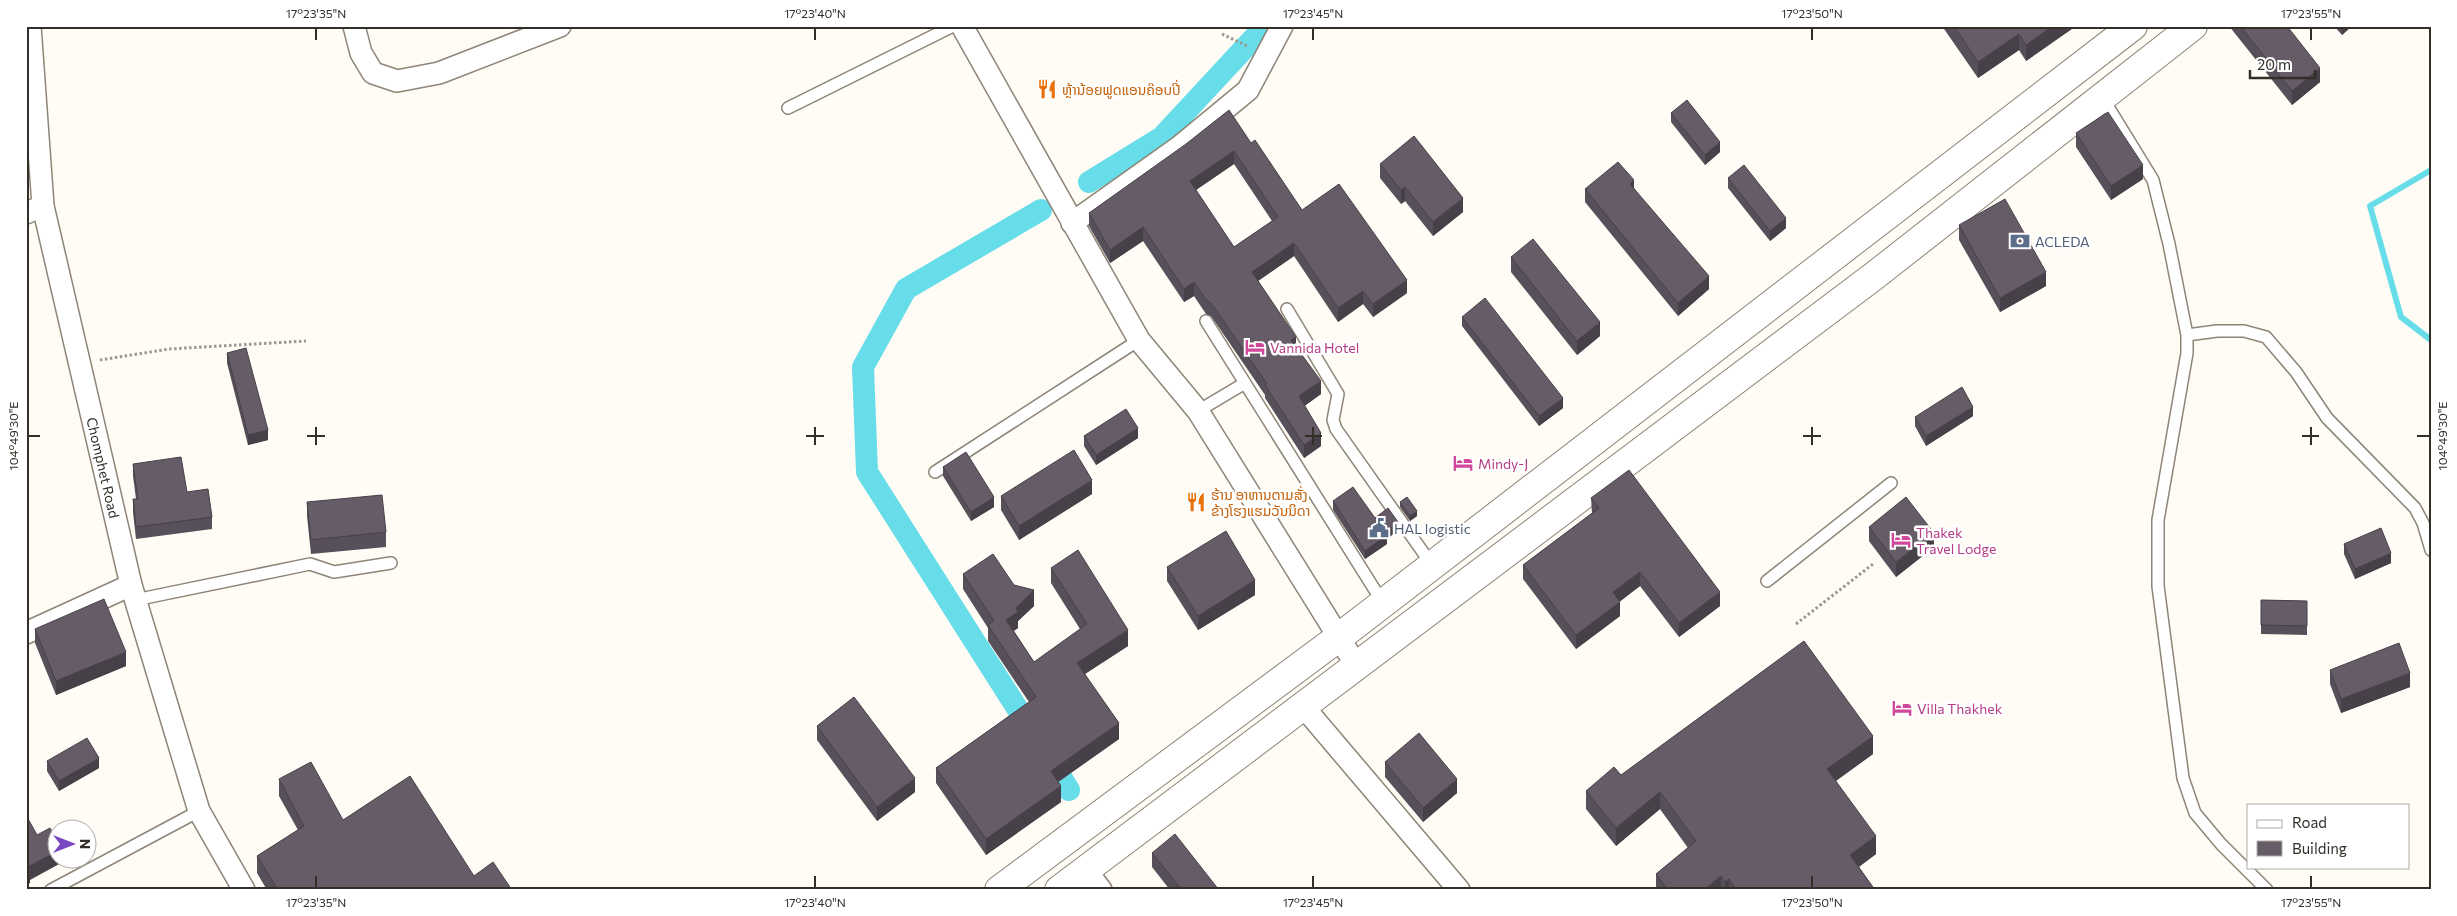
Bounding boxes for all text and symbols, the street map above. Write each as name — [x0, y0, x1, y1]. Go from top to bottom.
text: 17°23'35"N — [286, 6, 346, 20]
text: 17°23'40"N — [784, 6, 846, 20]
text: 17°23'45"N — [1283, 6, 1343, 20]
text: 17°23'50"N — [1781, 6, 1843, 20]
text: 17°23'55"N — [2281, 6, 2341, 20]
scale bar — [2250, 48, 2314, 80]
text: 20 m — [2257, 55, 2291, 73]
restaurant icon: ຫຼ້ານ້ອຍຟູດແອນຄ໊ອບປີ່ — [1036, 78, 1058, 100]
place label: ຫຼ້ານ້ອຍຟູດແອນຄ໊ອບປີ່ — [1062, 79, 1181, 99]
bank icon: ACLEDA — [2009, 230, 2031, 252]
place label: ACLEDA — [2035, 233, 2090, 250]
hotel icon: Vannida Hotel — [1244, 336, 1266, 358]
place label: Vannida Hotel — [1270, 339, 1359, 356]
text: 104°49'30"E — [6, 402, 20, 470]
text: 104°49'30"E — [2435, 402, 2449, 470]
street label: Chomphet Road — [84, 415, 124, 520]
hotel icon: Mindy-J — [1452, 452, 1474, 474]
place label: Mindy-J — [1478, 455, 1528, 472]
place label: ຮ້ານ ອາຫານຕາມສັ່ງ ຂ້າງໂຮງແຮມວັນນິດາ — [1211, 485, 1310, 519]
restaurant icon: ຮ້ານ ອາຫານຕາມສັ່ງ ຂ້າງໂຮງແຮມວັນນິດາ — [1185, 491, 1207, 513]
public building icon: HAL logistic — [1368, 517, 1390, 539]
place label: HAL logistic — [1394, 520, 1471, 537]
place label: Thakek Travel Lodge — [1916, 524, 1996, 557]
hotel icon: Thakek Travel Lodge — [1890, 529, 1912, 551]
hotel icon: Villa Thakhek — [1891, 697, 1913, 719]
place label: Villa Thakhek — [1917, 700, 2003, 717]
legend — [2247, 804, 2410, 868]
text: Road — [2292, 813, 2327, 831]
north arrow — [48, 818, 98, 868]
text: N — [77, 839, 94, 849]
text: Building — [2292, 839, 2347, 857]
text: 17°23'35"N — [286, 895, 346, 909]
text: 17°23'40"N — [784, 895, 846, 909]
text: 17°23'45"N — [1283, 895, 1343, 909]
text: 17°23'50"N — [1781, 895, 1843, 909]
text: 17°23'55"N — [2281, 895, 2341, 909]

